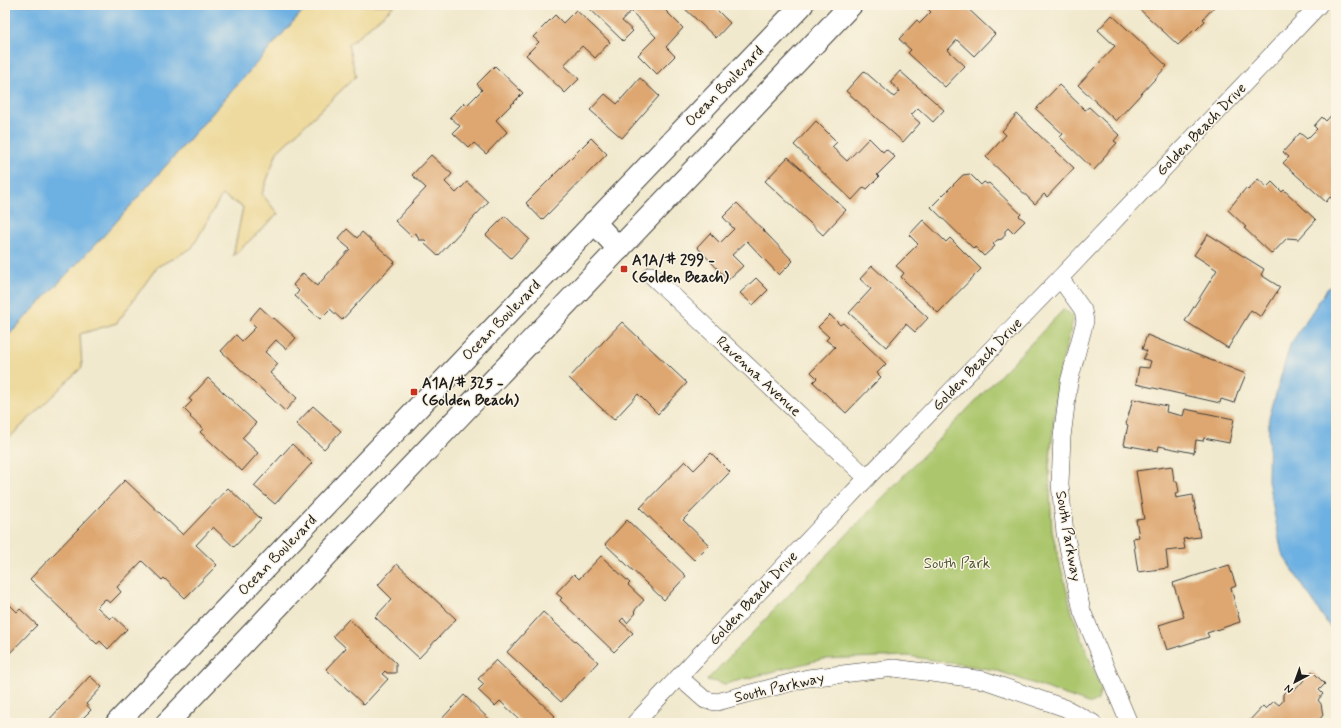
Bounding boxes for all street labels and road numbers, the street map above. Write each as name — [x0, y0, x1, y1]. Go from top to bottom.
street label: Ocean Boulevard — [681, 42, 769, 132]
street label: Golden Beach Drive — [1152, 79, 1251, 181]
street label: Ocean Boulevard — [458, 276, 546, 366]
street label: Golden Beach Drive — [928, 314, 1027, 416]
street label: Ravenna Avenue — [711, 332, 805, 421]
street label: South Parkway — [1050, 489, 1086, 583]
street label: Ocean Boulevard — [234, 511, 322, 601]
street label: Golden Beach Drive — [705, 547, 803, 650]
street label: South Parkway — [732, 668, 827, 708]

